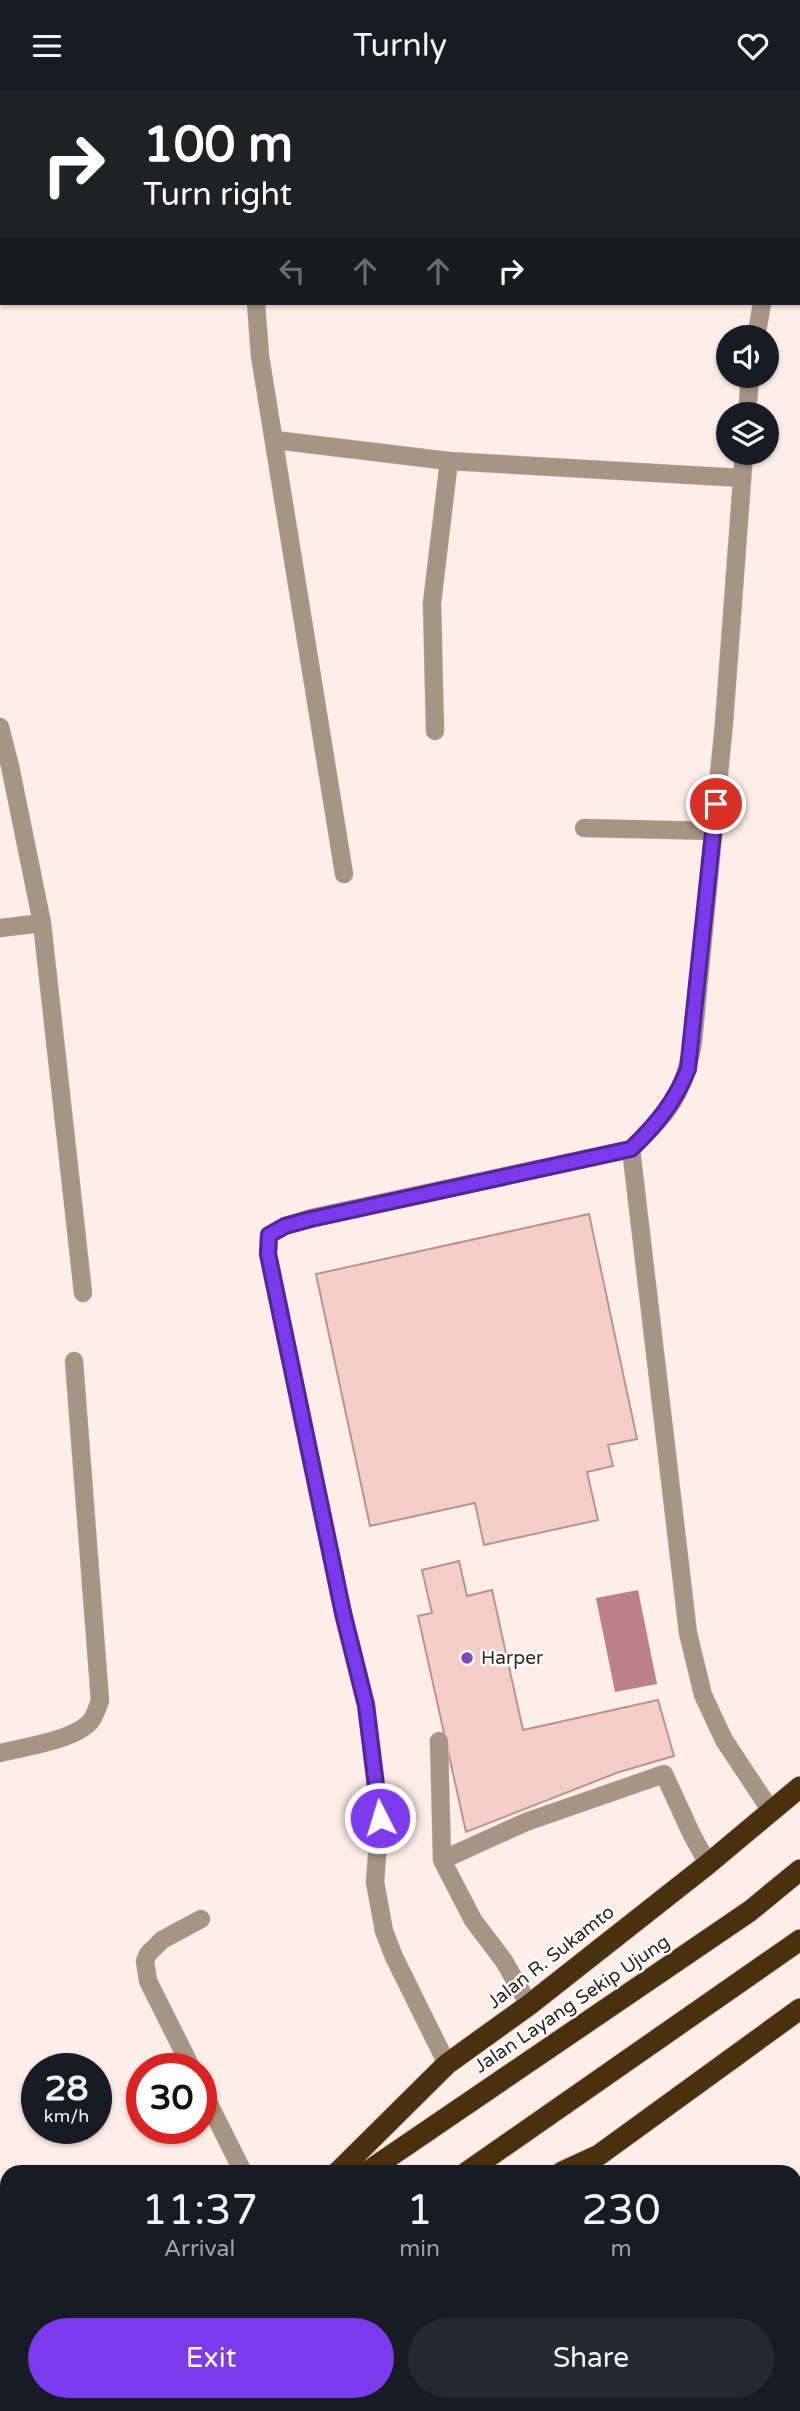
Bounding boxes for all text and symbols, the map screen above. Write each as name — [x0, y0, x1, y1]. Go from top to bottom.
icon: menu — [28, 27, 66, 65]
text: Turnly — [353, 27, 447, 65]
icon: heart — [734, 27, 772, 65]
text: 100 m — [143, 116, 293, 175]
icon: right — [28, 119, 119, 210]
text: Turn right — [143, 176, 292, 214]
icon: left — [273, 252, 311, 290]
icon: ahead — [346, 252, 384, 290]
icon: ahead — [419, 252, 457, 290]
icon: right — [492, 252, 530, 290]
map controls — [716, 325, 779, 465]
button: sound — [716, 325, 779, 388]
button: layers — [716, 402, 779, 465]
pin — [686, 774, 746, 834]
icon: arrive — [697, 785, 735, 823]
place label: Harper — [481, 1647, 544, 1669]
marker: Harper — [459, 1650, 475, 1666]
position arrow — [343, 1781, 417, 1855]
street label: Jalan R. Sukamto — [483, 1901, 619, 2013]
street label: Jalan Layang Sekip Ujung — [470, 1930, 674, 2078]
speed limit sign: 30 — [126, 2053, 217, 2144]
text: 28 — [45, 2068, 88, 2110]
text: km/h — [44, 2105, 89, 2127]
text: 11:37 — [141, 2185, 258, 2236]
text: 1 — [406, 2185, 433, 2236]
text: 230 — [581, 2185, 661, 2236]
text: Arrival — [164, 2235, 235, 2263]
text: min — [399, 2235, 440, 2263]
text: m — [610, 2235, 632, 2263]
button: Exit — [28, 2318, 394, 2398]
button: Share — [408, 2318, 774, 2398]

